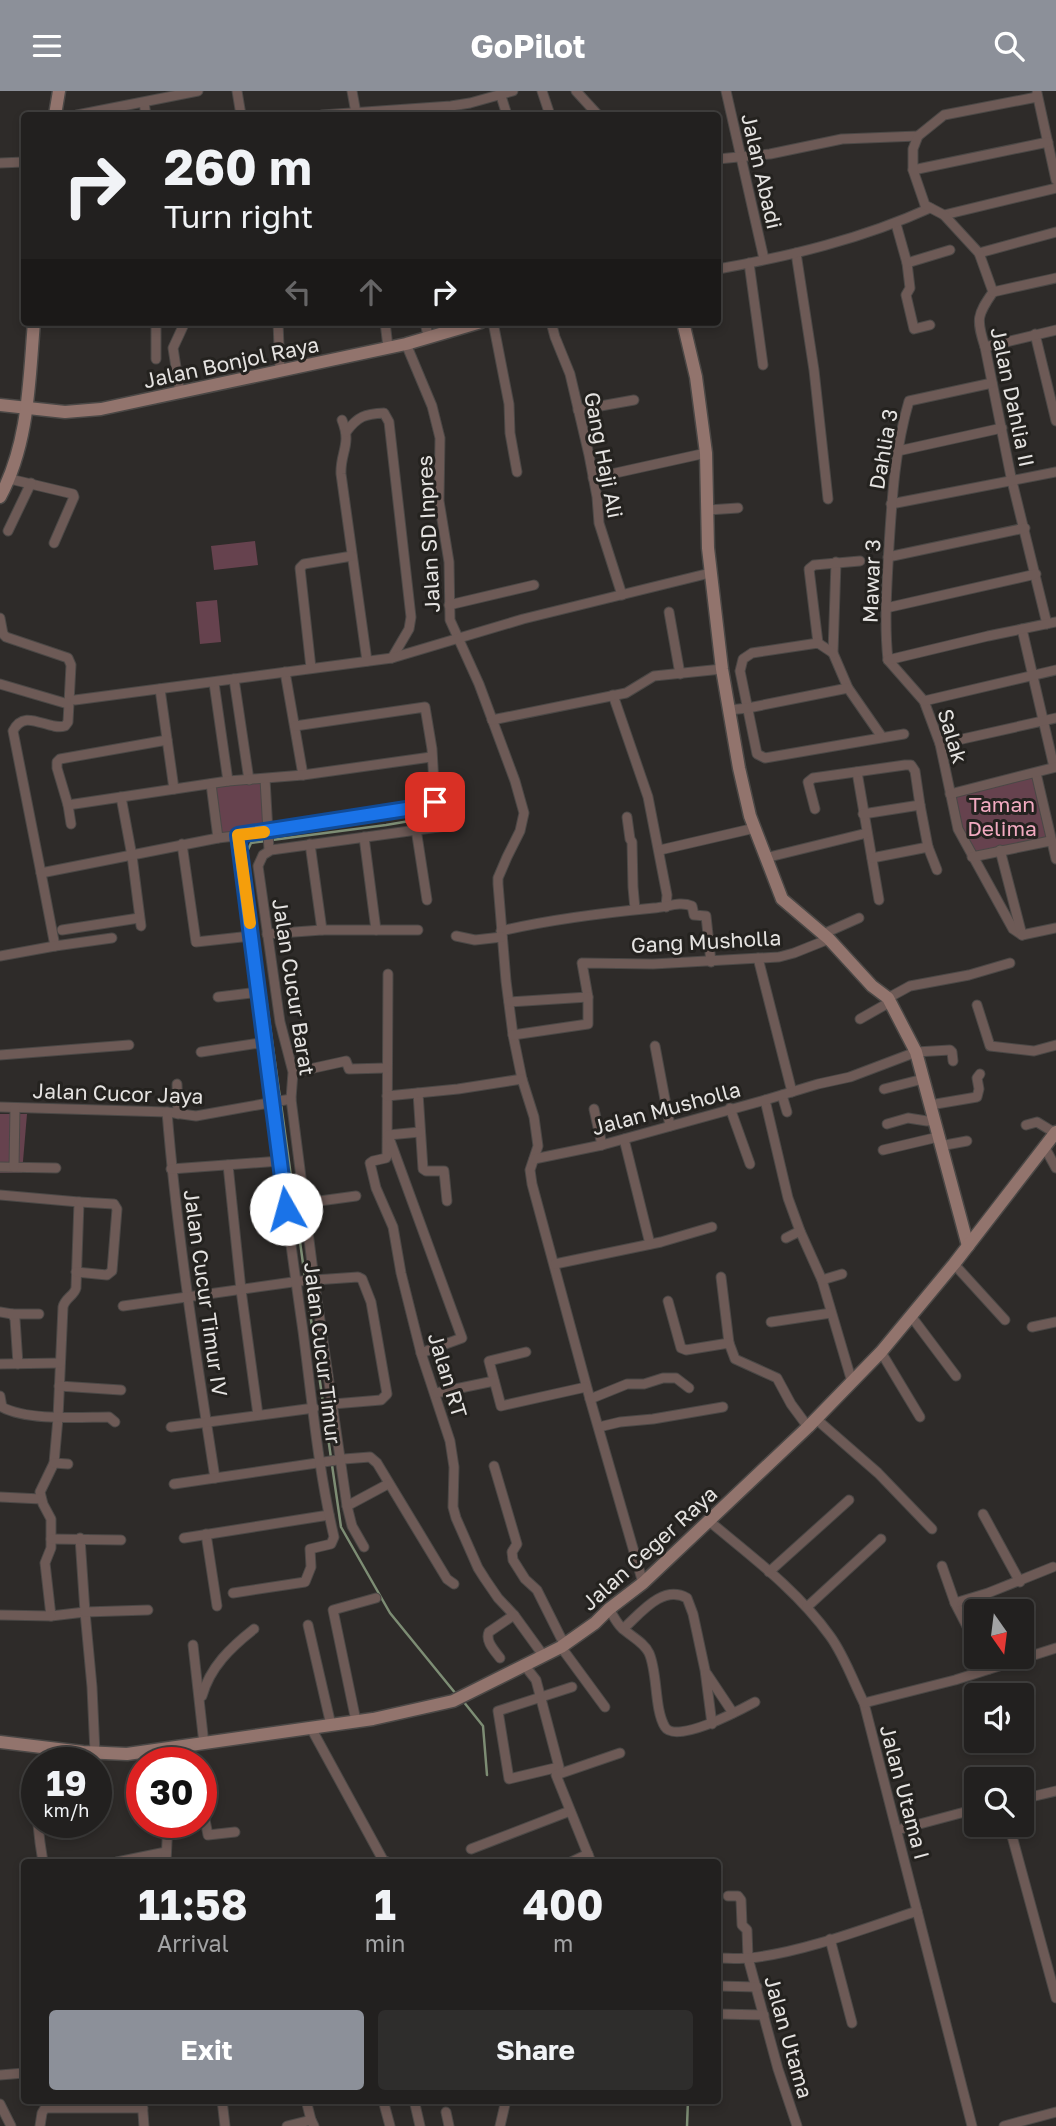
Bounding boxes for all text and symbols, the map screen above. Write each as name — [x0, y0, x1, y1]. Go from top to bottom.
icon: menu — [28, 27, 66, 65]
text: GoPilot — [470, 27, 586, 65]
icon: search — [990, 27, 1028, 65]
street label: Jalan Abadi — [736, 111, 788, 231]
text: 260 m — [164, 137, 312, 196]
icon: right — [49, 140, 140, 231]
text: Turn right — [164, 197, 313, 235]
icon: left — [279, 273, 317, 311]
icon: ahead — [352, 273, 390, 311]
icon: right — [425, 273, 463, 311]
street label: Jalan Dahlia II — [985, 325, 1041, 469]
street label: Jalan Bonjol Raya — [141, 331, 321, 393]
street label: Gang Haji Ali — [579, 390, 629, 520]
street label: Dahlia 3 — [863, 407, 903, 491]
street label: Jalan SD Inpres — [411, 455, 445, 613]
street label: Mawar 3 — [857, 539, 885, 623]
street label: Salak — [932, 706, 974, 767]
pin — [405, 772, 465, 832]
icon: arrive — [416, 783, 454, 821]
park label: Taman Delima — [967, 791, 1037, 841]
street label: Jalan Cucur Barat — [267, 897, 321, 1077]
street label: Gang Musholla — [630, 924, 782, 958]
street label: Jalan Musholla — [589, 1076, 743, 1140]
street label: Jalan Cucor Jaya — [32, 1077, 204, 1109]
position arrow — [249, 1172, 323, 1246]
street label: Jalan Cucur Timur IV — [179, 1188, 233, 1398]
street label: Jalan Cucur Timur — [299, 1261, 347, 1445]
street label: Jalan RT — [423, 1329, 473, 1421]
street label: Jalan Ceger Raya — [576, 1480, 722, 1616]
north arrow — [964, 1599, 1034, 1669]
map controls — [964, 1599, 1034, 1837]
button: sound — [964, 1683, 1034, 1753]
street label: Jalan Utama I — [875, 1722, 935, 1862]
speed limit sign: 30 — [126, 1747, 217, 1838]
text: 19 — [46, 1762, 87, 1804]
button: search — [964, 1767, 1034, 1837]
text: km/h — [44, 1799, 89, 1821]
text: 11:58 — [138, 1879, 248, 1929]
text: 1 — [374, 1879, 396, 1929]
text: 400 — [523, 1879, 604, 1929]
text: Arrival — [157, 1929, 229, 1957]
text: min — [365, 1929, 406, 1957]
text: m — [553, 1929, 573, 1957]
street label: Jalan Utama — [759, 1973, 819, 2101]
button: Exit — [49, 2010, 364, 2090]
button: Share — [378, 2010, 693, 2090]

